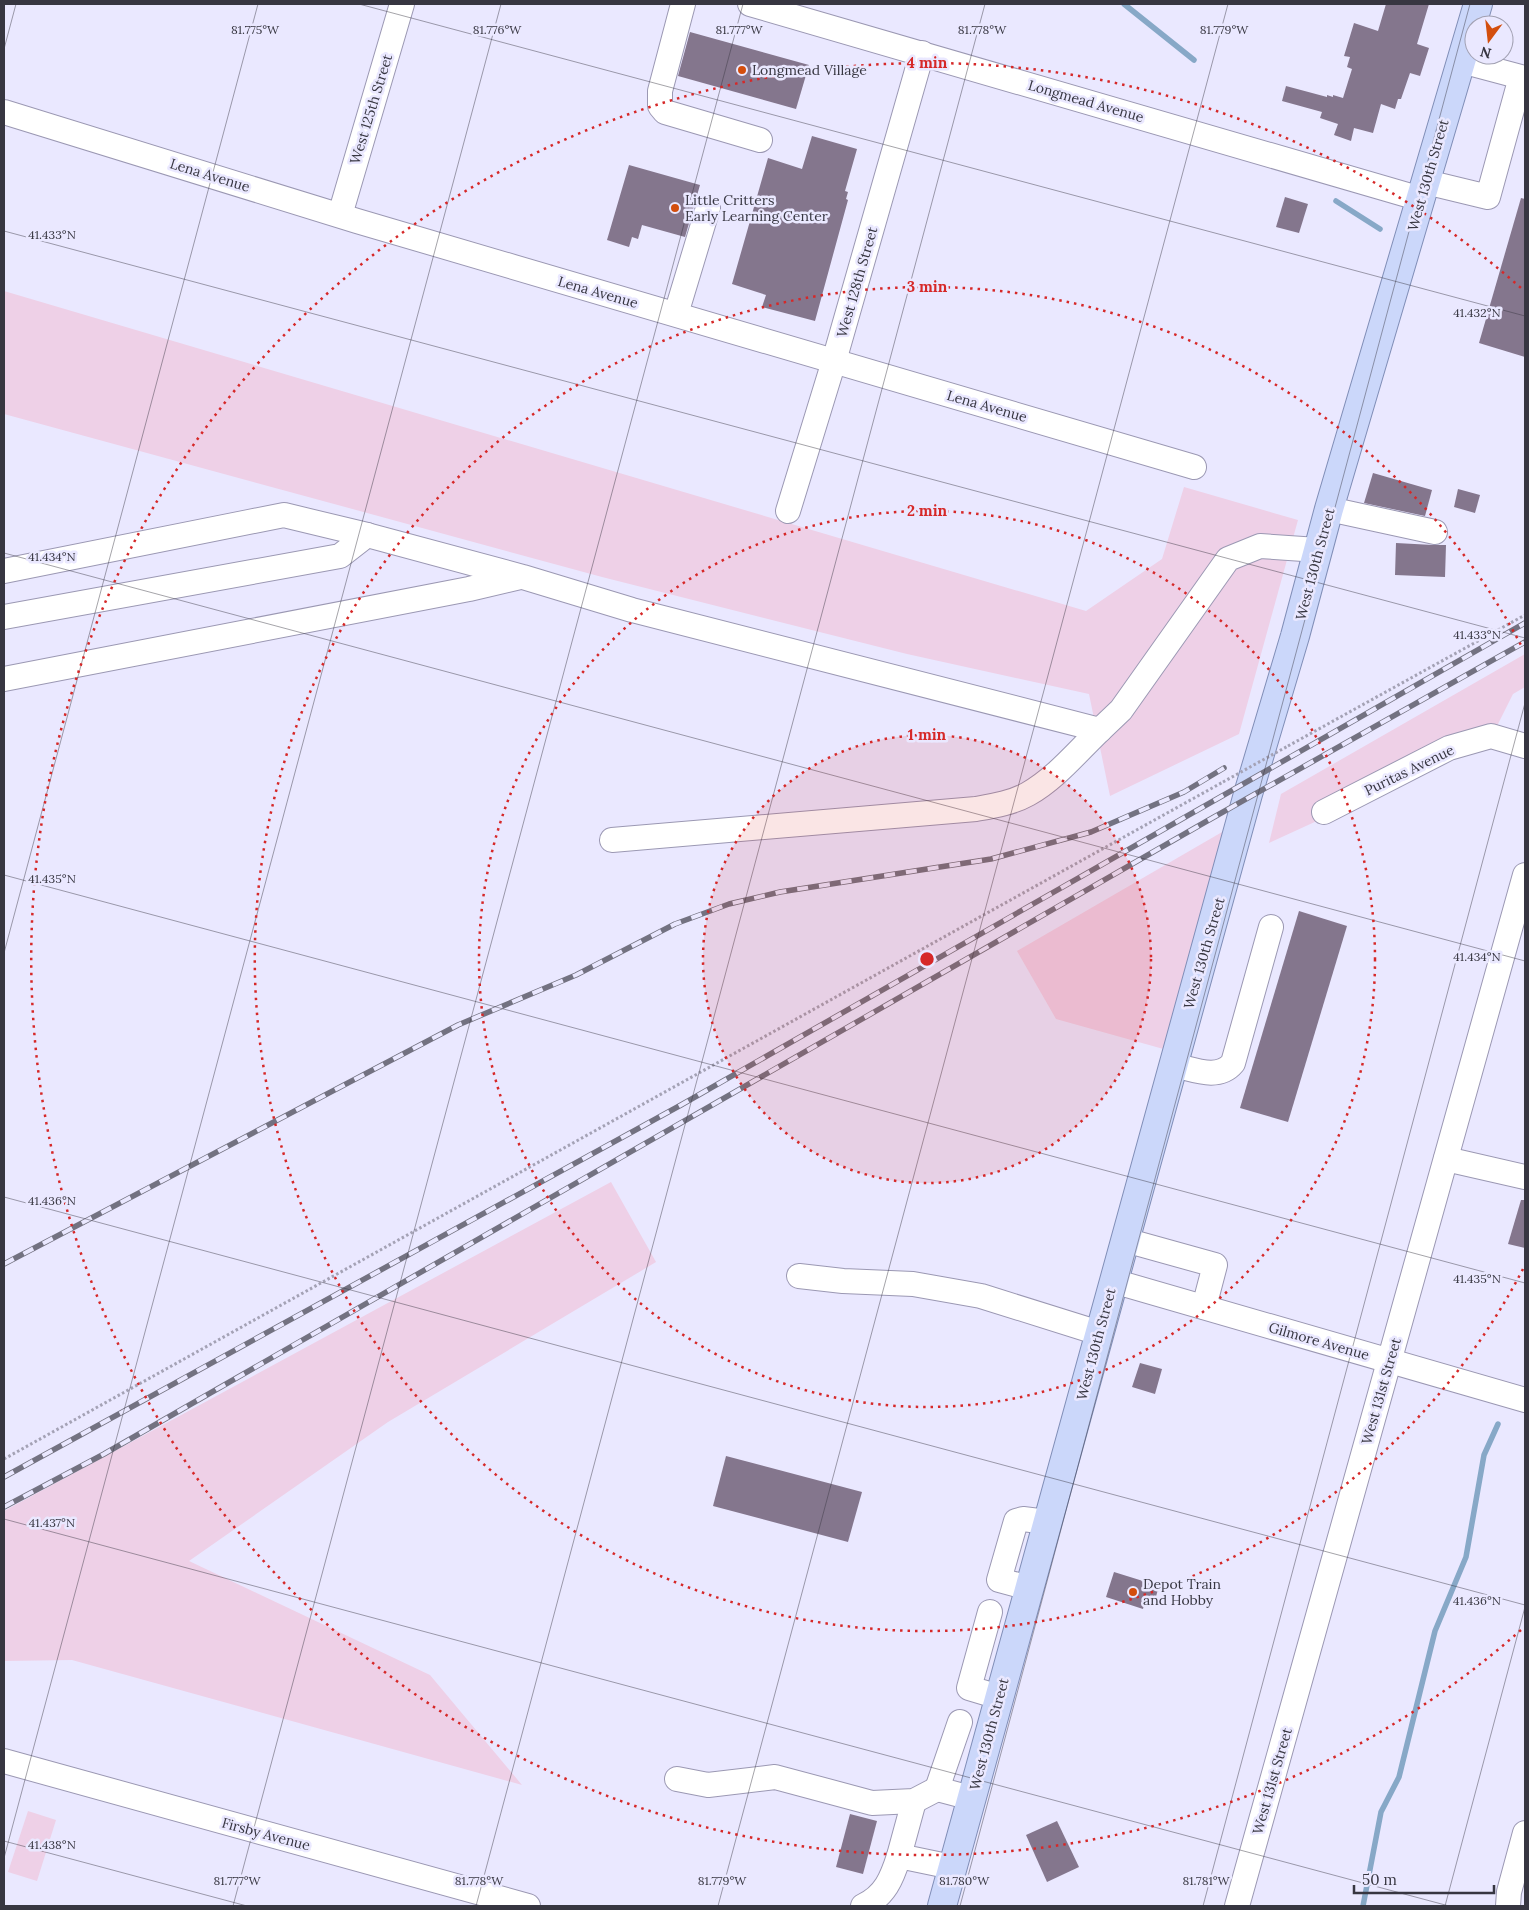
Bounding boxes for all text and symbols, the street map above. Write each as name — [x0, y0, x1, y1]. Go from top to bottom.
north arrow — [1464, 15, 1514, 65]
text: 81.775°W — [231, 22, 280, 37]
text: 81.776°W — [473, 22, 522, 37]
text: 81.777°W — [715, 22, 764, 37]
text: 81.778°W — [958, 22, 1007, 37]
text: 81.779°W — [1200, 22, 1249, 37]
text: N — [1478, 42, 1493, 63]
street label: West 125th Street — [346, 51, 396, 166]
text: 4 min — [907, 53, 948, 72]
place label: Longmead Village — [752, 61, 867, 79]
marker: Longmead Village — [736, 64, 748, 76]
street label: Longmead Avenue — [1026, 76, 1146, 126]
street label: West 130th Street — [1403, 117, 1453, 233]
street label: Lena Avenue — [168, 154, 253, 196]
place label: Little Critters Early Learning Center — [685, 191, 828, 225]
marker: Little Critters Early Learning Center — [669, 202, 681, 214]
street label: West 128th Street — [833, 224, 882, 339]
text: 41.433°N — [28, 227, 76, 242]
street label: Lena Avenue — [556, 272, 641, 312]
text: 3 min — [907, 277, 948, 296]
text: 41.432°N — [1453, 305, 1501, 320]
street label: Lena Avenue — [945, 386, 1030, 426]
text: 2 min — [907, 501, 948, 520]
street label: West 130th Street — [1291, 505, 1339, 622]
text: 41.434°N — [28, 549, 76, 564]
text: 41.433°N — [1453, 627, 1501, 642]
text: 1 min — [908, 725, 947, 744]
street label: Puritas Avenue — [1361, 740, 1457, 799]
text: 41.435°N — [28, 871, 76, 886]
street label: West 130th Street — [1179, 895, 1229, 1011]
text: 41.434°N — [1453, 949, 1501, 964]
centre of rings — [918, 950, 936, 968]
text: 41.436°N — [28, 1193, 76, 1208]
text: 41.435°N — [1453, 1271, 1501, 1286]
street label: West 130th Street — [1072, 1285, 1120, 1402]
street label: Gilmore Avenue — [1267, 1318, 1372, 1364]
street label: West 131st Street — [1357, 1335, 1405, 1446]
text: 41.437°N — [29, 1515, 75, 1530]
place label: Depot Train and Hobby — [1143, 1575, 1222, 1609]
marker: Depot Train and Hobby — [1127, 1586, 1139, 1598]
text: 41.436°N — [1453, 1593, 1501, 1608]
street label: West 130th Street — [965, 1675, 1013, 1792]
street label: West 131st Street — [1248, 1725, 1296, 1836]
street label: Firsby Avenue — [220, 1814, 313, 1855]
text: 41.438°N — [28, 1837, 76, 1852]
scale bar — [1354, 1862, 1494, 1894]
text: 50 m — [1362, 1870, 1397, 1889]
text: 81.777°W — [213, 1873, 262, 1888]
text: 81.778°W — [455, 1873, 504, 1888]
text: 81.779°W — [698, 1873, 747, 1888]
text: 81.780°W — [939, 1873, 990, 1888]
text: 81.781°W — [1182, 1873, 1231, 1888]

